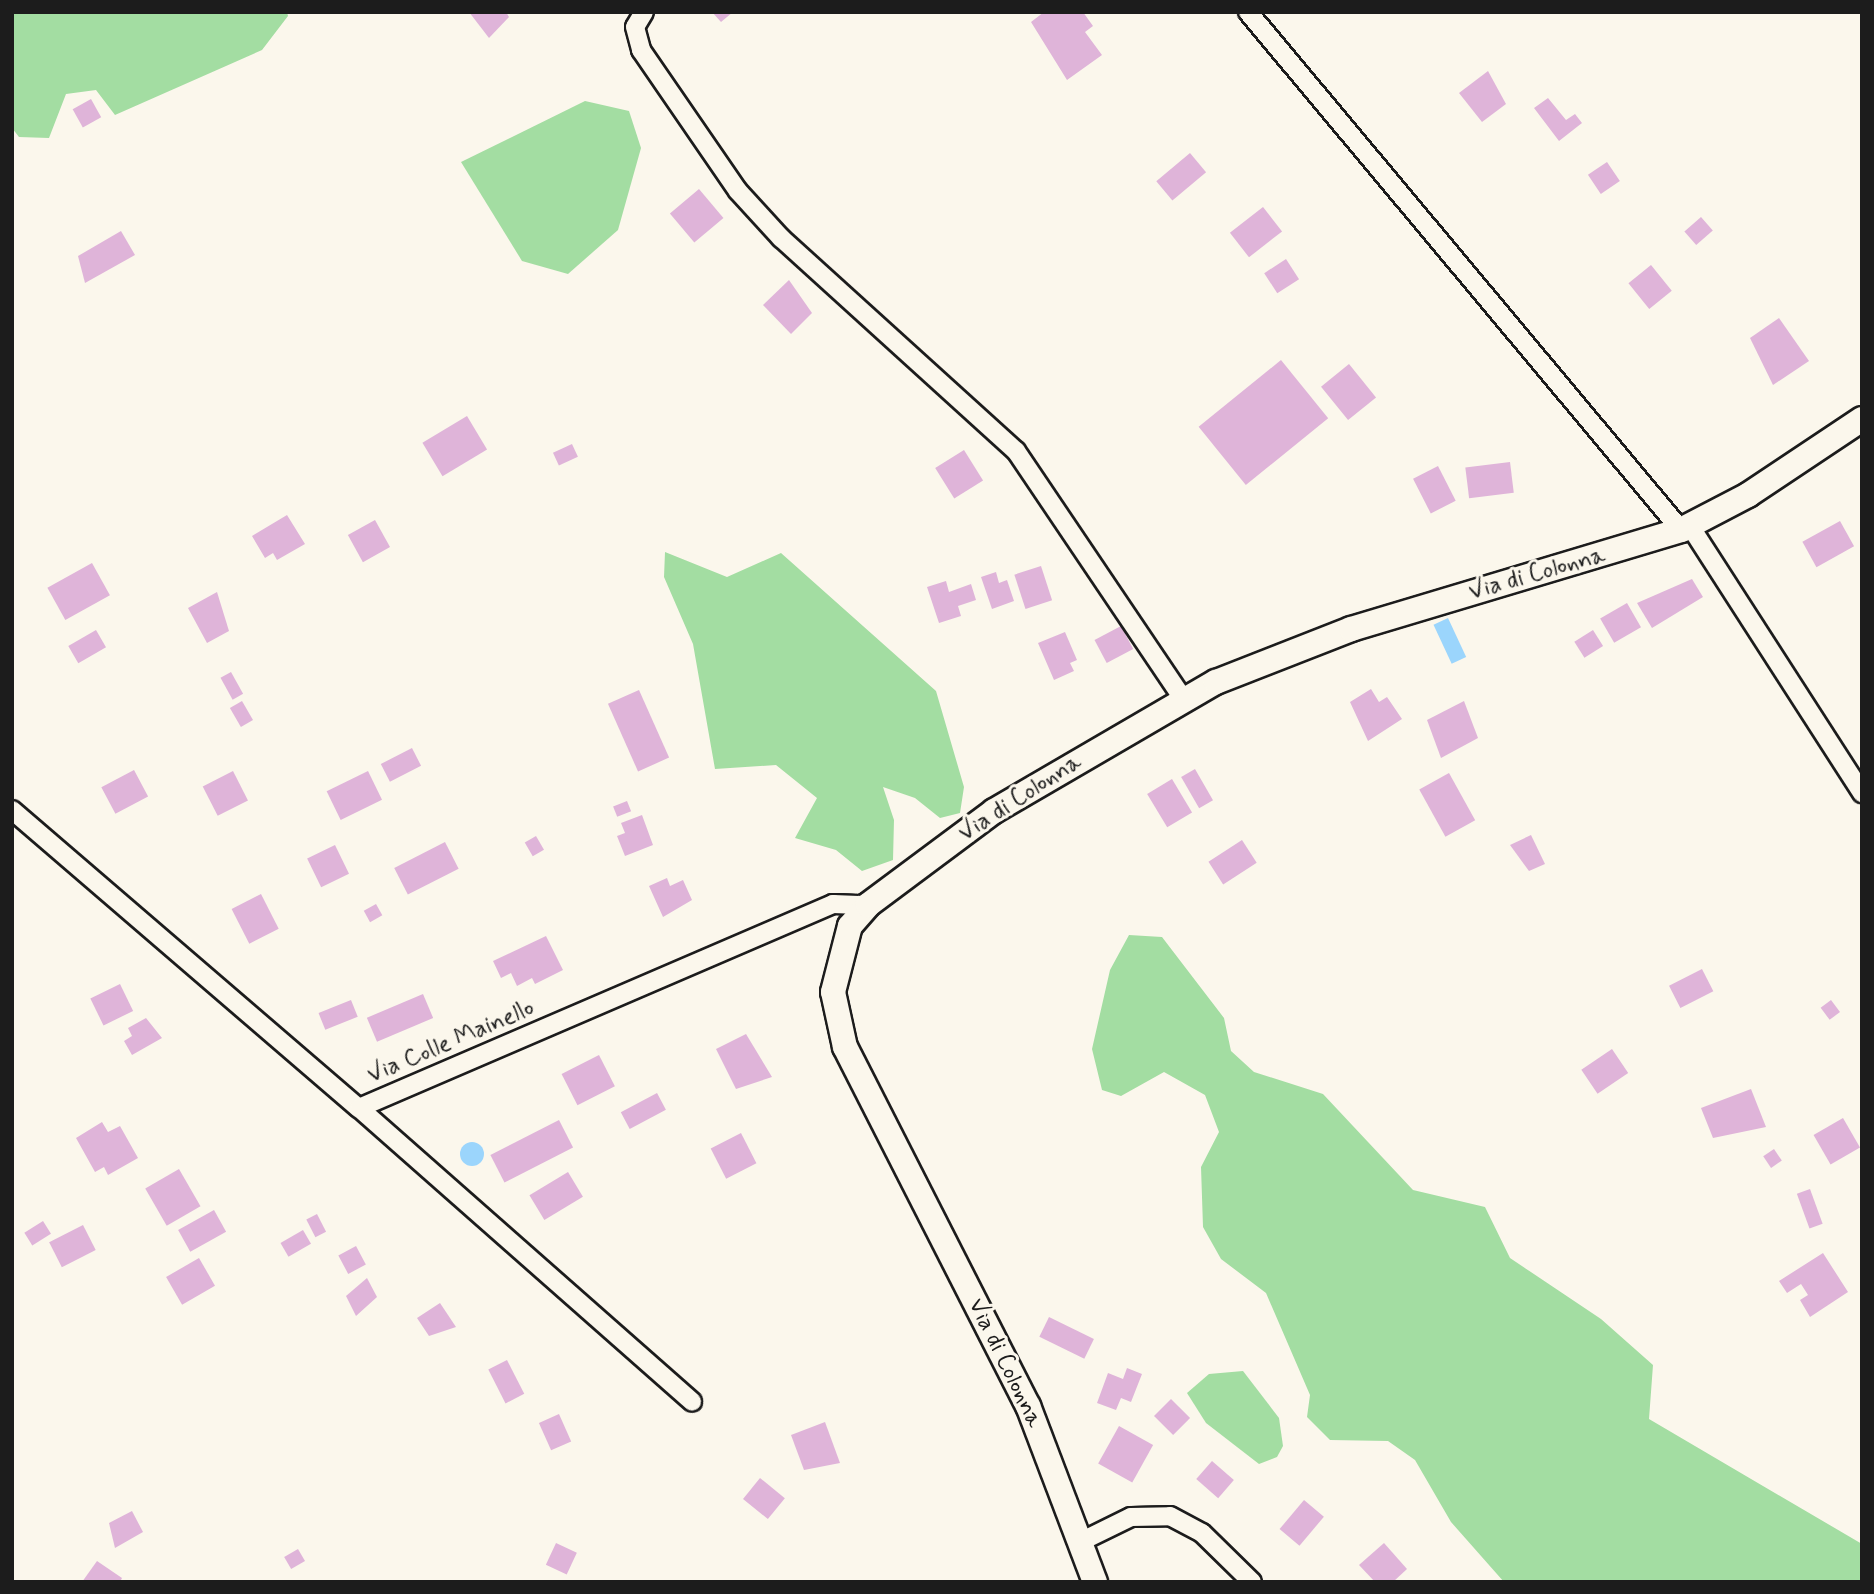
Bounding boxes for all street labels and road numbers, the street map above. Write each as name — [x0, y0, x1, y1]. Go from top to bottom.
street label: Via di Colonna — [1461, 540, 1613, 608]
street label: Via di Colonna — [949, 745, 1091, 851]
street label: Via Colle Mainello — [363, 994, 539, 1090]
street label: Via di Colonna — [959, 1289, 1051, 1437]

